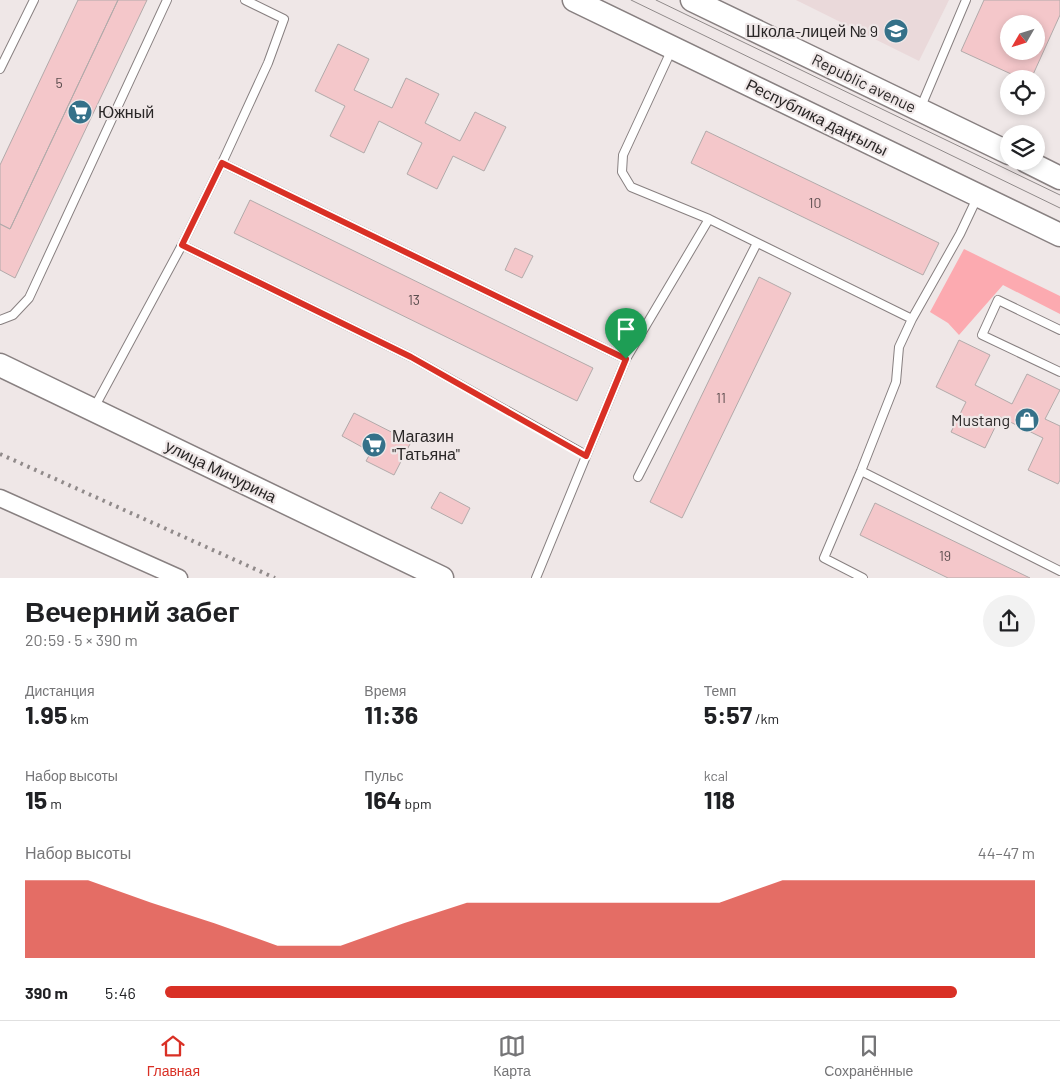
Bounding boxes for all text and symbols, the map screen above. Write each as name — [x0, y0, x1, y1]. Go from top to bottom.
north arrow — [1000, 15, 1045, 60]
map controls — [1000, 15, 1045, 170]
school or university icon: Школа-лицей № 9 — [883, 18, 909, 44]
place label: Школа-лицей № 9 — [746, 21, 878, 40]
street label: Republic avenue — [809, 49, 919, 116]
button: locate — [1000, 70, 1045, 115]
house number: 5 — [55, 74, 63, 91]
street label: Республика даңғылы — [743, 74, 891, 159]
supermarket icon: Южный — [67, 99, 93, 125]
place label: Южный — [98, 102, 154, 121]
button: layers — [1000, 125, 1045, 170]
house number: 10 — [809, 194, 821, 211]
house number: 13 — [408, 291, 420, 308]
pin — [605, 308, 647, 359]
icon: arrive — [612, 315, 640, 343]
house number: 11 — [716, 389, 726, 406]
shop icon: Mustang — [1014, 407, 1040, 433]
place label: Mustang — [951, 410, 1010, 429]
place label: Магазин "Татьяна" — [392, 426, 460, 463]
supermarket icon: Магазин "Татьяна" — [361, 432, 387, 458]
street label: улица Мичурина — [163, 435, 280, 506]
house number: 19 — [939, 547, 951, 564]
text: Вечерний забег — [25, 594, 240, 628]
button: share — [983, 595, 1035, 647]
text: 20:59 · 5 × 390 m — [25, 630, 138, 649]
text: Дистанция — [25, 682, 95, 699]
text: Время — [364, 682, 406, 699]
text: Темп — [704, 682, 736, 699]
text: 1.95 — [25, 699, 67, 729]
text: 11:36 — [364, 699, 418, 729]
text: 5:57 — [704, 699, 752, 729]
text: km — [67, 710, 89, 727]
text: /km — [752, 710, 779, 727]
text: Набор высоты — [25, 767, 118, 784]
text: Пульс — [364, 767, 404, 784]
text: kcal — [704, 767, 728, 784]
text: 15 — [25, 784, 47, 814]
text: 164 — [364, 784, 402, 814]
text: 118 — [704, 784, 735, 814]
text: m — [47, 795, 62, 812]
text: bpm — [402, 795, 431, 812]
text: Набор высоты — [25, 843, 131, 862]
text: 44–47 m — [978, 843, 1035, 862]
text: 390 m — [25, 983, 68, 1002]
text: 5:46 — [105, 983, 136, 1002]
tab: Главная — [147, 1032, 200, 1079]
tab: Карта — [493, 1032, 531, 1079]
tab: Сохранённые — [824, 1032, 913, 1079]

